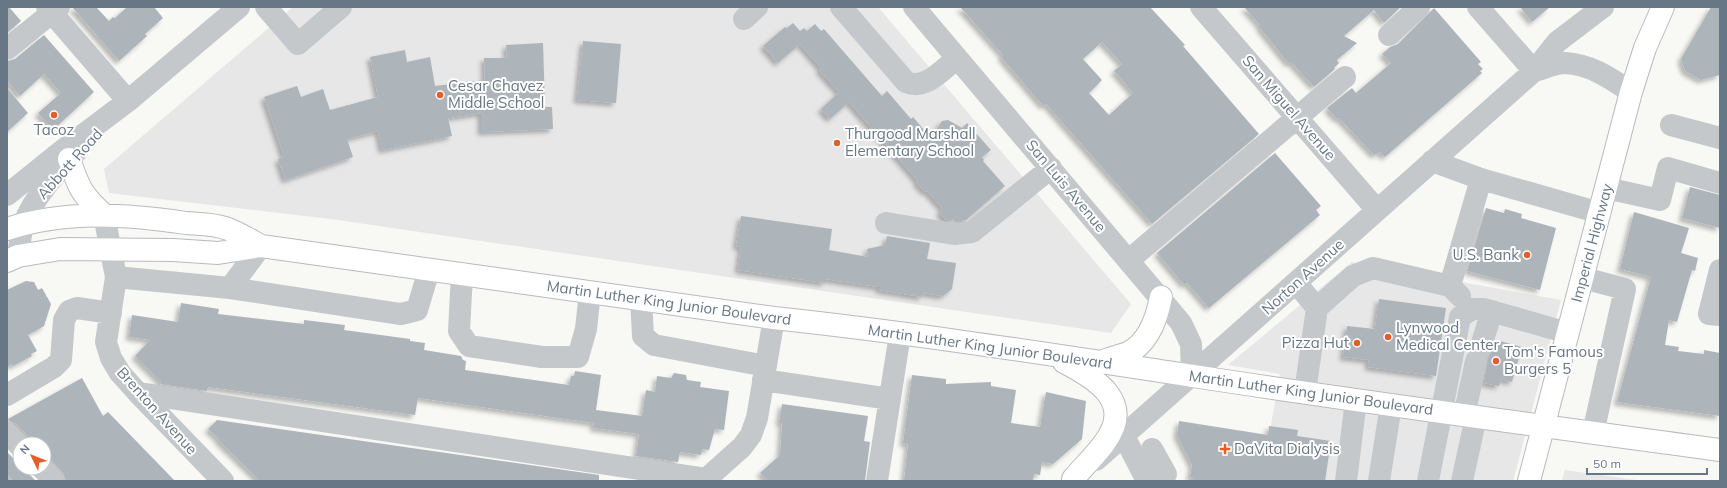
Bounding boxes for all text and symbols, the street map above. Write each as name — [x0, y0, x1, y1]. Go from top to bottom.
street label: San Miguel Avenue — [1239, 51, 1340, 164]
place label: Cesar Chavez Middle School — [448, 76, 544, 112]
marker: Cesar Chavez Middle School — [435, 90, 445, 100]
marker: Tacoz — [49, 110, 59, 120]
place label: Tacoz — [34, 120, 74, 139]
street label: Abbott Road — [33, 124, 106, 203]
place label: Thurgood Marshall Elementary School — [845, 124, 976, 160]
street label: San Luis Avenue — [1022, 136, 1111, 236]
marker: Thurgood Marshall Elementary School — [832, 138, 842, 148]
street label: Imperial Highway — [1567, 181, 1617, 304]
street label: Norton Avenue — [1258, 235, 1348, 319]
place label: U.S. Bank — [1453, 245, 1519, 264]
marker: U.S. Bank — [1522, 250, 1532, 260]
street label: Martin Luther King Junior Boulevard — [546, 276, 792, 329]
place label: Lynwood Medical Center — [1396, 318, 1499, 354]
street label: Martin Luther King Junior Boulevard — [867, 320, 1113, 373]
marker: Lynwood Medical Center — [1383, 332, 1393, 342]
place label: Pizza Hut — [1282, 333, 1349, 352]
marker: Pizza Hut — [1352, 338, 1362, 348]
place label: Tom's Famous Burgers 5 — [1504, 342, 1603, 378]
marker: Tom's Famous Burgers 5 — [1491, 356, 1501, 366]
street label: Brenton Avenue — [113, 363, 202, 458]
street label: Martin Luther King Junior Boulevard — [1188, 366, 1434, 419]
north arrow — [12, 436, 52, 476]
place label: DaVita Dialysis — [1234, 439, 1340, 458]
text: N — [17, 441, 33, 457]
marker: DaVita Dialysis — [1219, 443, 1231, 455]
scale bar — [1587, 450, 1707, 476]
text: 50 m — [1593, 456, 1621, 471]

